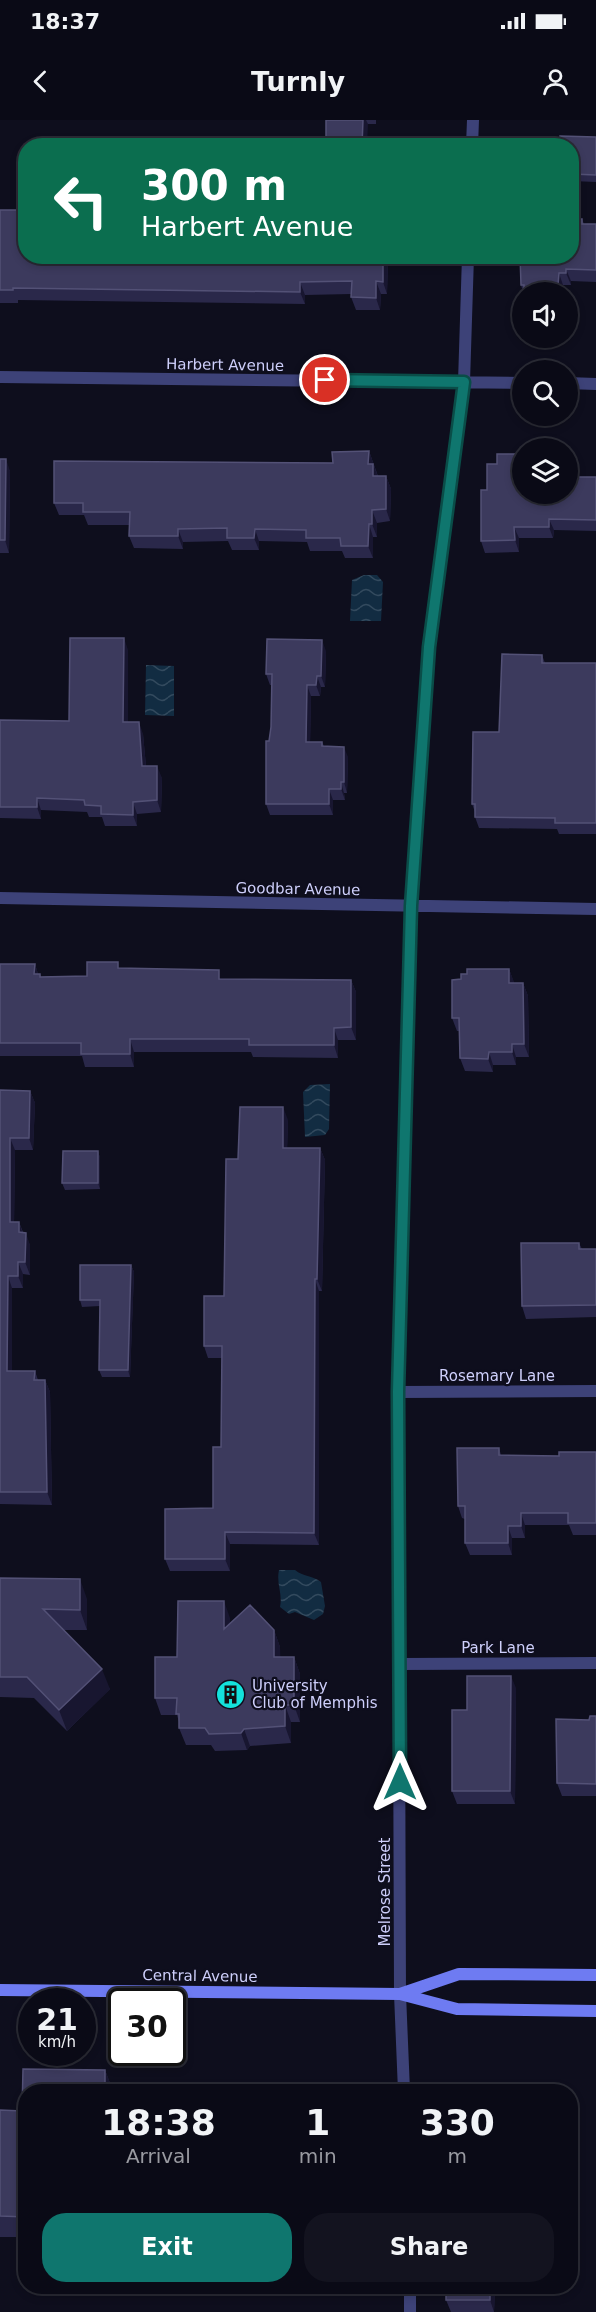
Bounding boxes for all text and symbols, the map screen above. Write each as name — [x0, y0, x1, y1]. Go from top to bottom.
text: 18:37 — [30, 9, 100, 34]
icon: back — [24, 65, 57, 98]
icon: person — [539, 65, 572, 98]
text: Turnly — [251, 66, 345, 97]
text: 300 m — [141, 161, 287, 210]
icon: left — [42, 162, 120, 240]
text: Harbert Avenue — [141, 211, 353, 242]
map controls — [512, 282, 578, 504]
button: sound — [512, 282, 578, 348]
pin — [299, 354, 350, 405]
street label: Harbert Avenue — [166, 355, 284, 375]
button: search — [512, 360, 578, 426]
icon: arrive — [308, 363, 341, 396]
button: layers — [512, 438, 578, 504]
street label: Goodbar Avenue — [235, 879, 361, 899]
street label: Rosemary Lane — [439, 1367, 555, 1385]
street label: Park Lane — [461, 1639, 535, 1657]
place label: University Club of Memphis — [252, 1677, 378, 1712]
building icon: University Club of Memphis — [215, 1679, 247, 1711]
position arrow — [368, 1750, 432, 1814]
street label: Melrose Street — [376, 1838, 394, 1946]
street label: Central Avenue — [142, 1966, 258, 1986]
speed limit sign: 30 — [108, 1988, 186, 2066]
text: 21 — [36, 2002, 78, 2037]
text: km/h — [38, 2033, 76, 2051]
text: 18:38 — [101, 2102, 216, 2143]
text: 1 — [305, 2102, 330, 2143]
text: 330 — [420, 2102, 495, 2143]
text: Arrival — [126, 2144, 191, 2168]
text: min — [299, 2144, 337, 2168]
text: m — [448, 2144, 467, 2168]
button: Exit — [42, 2213, 292, 2282]
button: Share — [304, 2213, 554, 2282]

